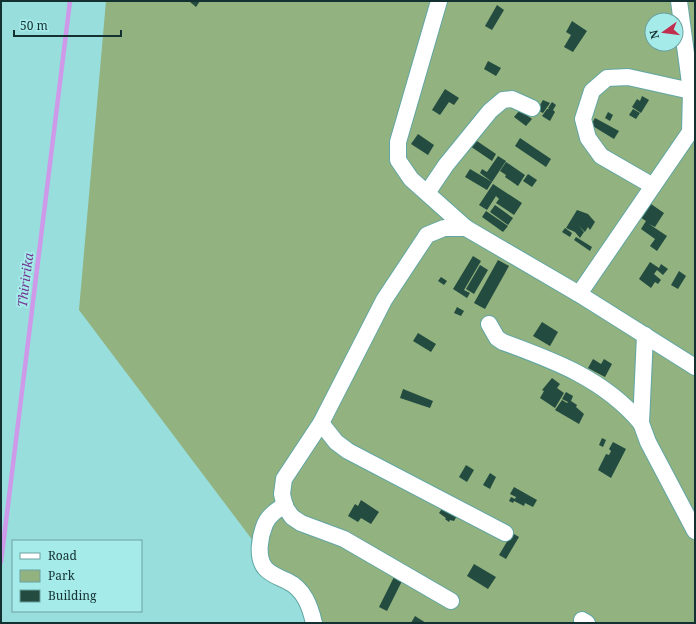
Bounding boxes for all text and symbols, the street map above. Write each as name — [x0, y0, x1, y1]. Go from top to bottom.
scale bar — [14, 12, 121, 38]
north arrow — [644, 12, 684, 52]
text: 50 m — [20, 17, 48, 34]
text: N — [645, 28, 662, 41]
water label: Thiririka — [13, 251, 37, 308]
legend — [12, 540, 142, 612]
text: Road — [48, 547, 78, 564]
text: Park — [48, 567, 76, 584]
text: Building — [48, 587, 97, 604]

